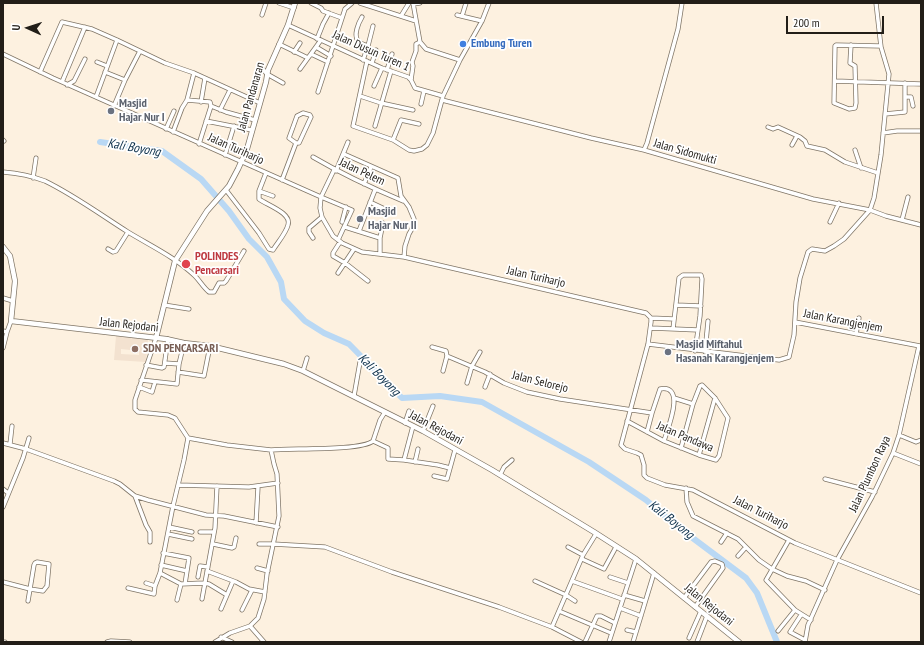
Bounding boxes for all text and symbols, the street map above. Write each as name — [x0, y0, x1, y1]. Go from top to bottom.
north arrow — [8, 8, 48, 48]
scale bar — [788, 8, 886, 34]
text: 200 m — [793, 15, 820, 30]
text: U — [9, 24, 23, 31]
street label: Jalan Dusun Turen 1 — [330, 28, 412, 74]
place label: Embung Turen — [471, 37, 532, 51]
marker: Embung Turen — [458, 39, 468, 49]
street label: Jalan Pandanaran — [234, 61, 268, 133]
place label: Masjid Hajar Nur I — [119, 97, 165, 125]
marker: Masjid Hajar Nur I — [106, 106, 116, 116]
street label: Jalan Turiharjo — [206, 130, 266, 168]
water label: Kali Boyong — [106, 136, 162, 160]
street label: Jalan Sidomukti — [652, 136, 718, 168]
street label: Jalan Pelem — [337, 155, 387, 189]
place label: Masjid Hajar Nur II — [368, 205, 417, 233]
marker: Masjid Hajar Nur II — [355, 214, 365, 224]
place label: POLINDES Pencarsari — [195, 250, 239, 278]
marker: POLINDES Pencarsari — [180, 258, 192, 270]
street label: Jalan Turiharjo — [505, 263, 567, 291]
street label: Jalan Karangjenjem — [802, 306, 884, 336]
street label: Jalan Rejodani — [99, 315, 159, 335]
place label: Masjid Miftahul Hasanah Karangjenjem — [676, 338, 774, 366]
place label: SDN PENCARSARI — [143, 342, 218, 356]
marker: SDN PENCARSARI — [130, 344, 140, 354]
marker: Masjid Miftahul Hasanah Karangjenjem — [663, 347, 673, 357]
water label: Kali Boyong — [355, 351, 403, 399]
street label: Jalan Selorejo — [511, 368, 569, 396]
street label: Jalan Rejodani — [407, 408, 465, 448]
street label: Jalan Pandawa — [655, 419, 715, 455]
street label: Jalan Plumbon Raya — [846, 434, 894, 514]
street label: Jalan Turiharjo — [731, 493, 791, 533]
water label: Kali Boyong — [645, 497, 697, 543]
street label: Jalan Rejodani — [682, 581, 736, 629]

